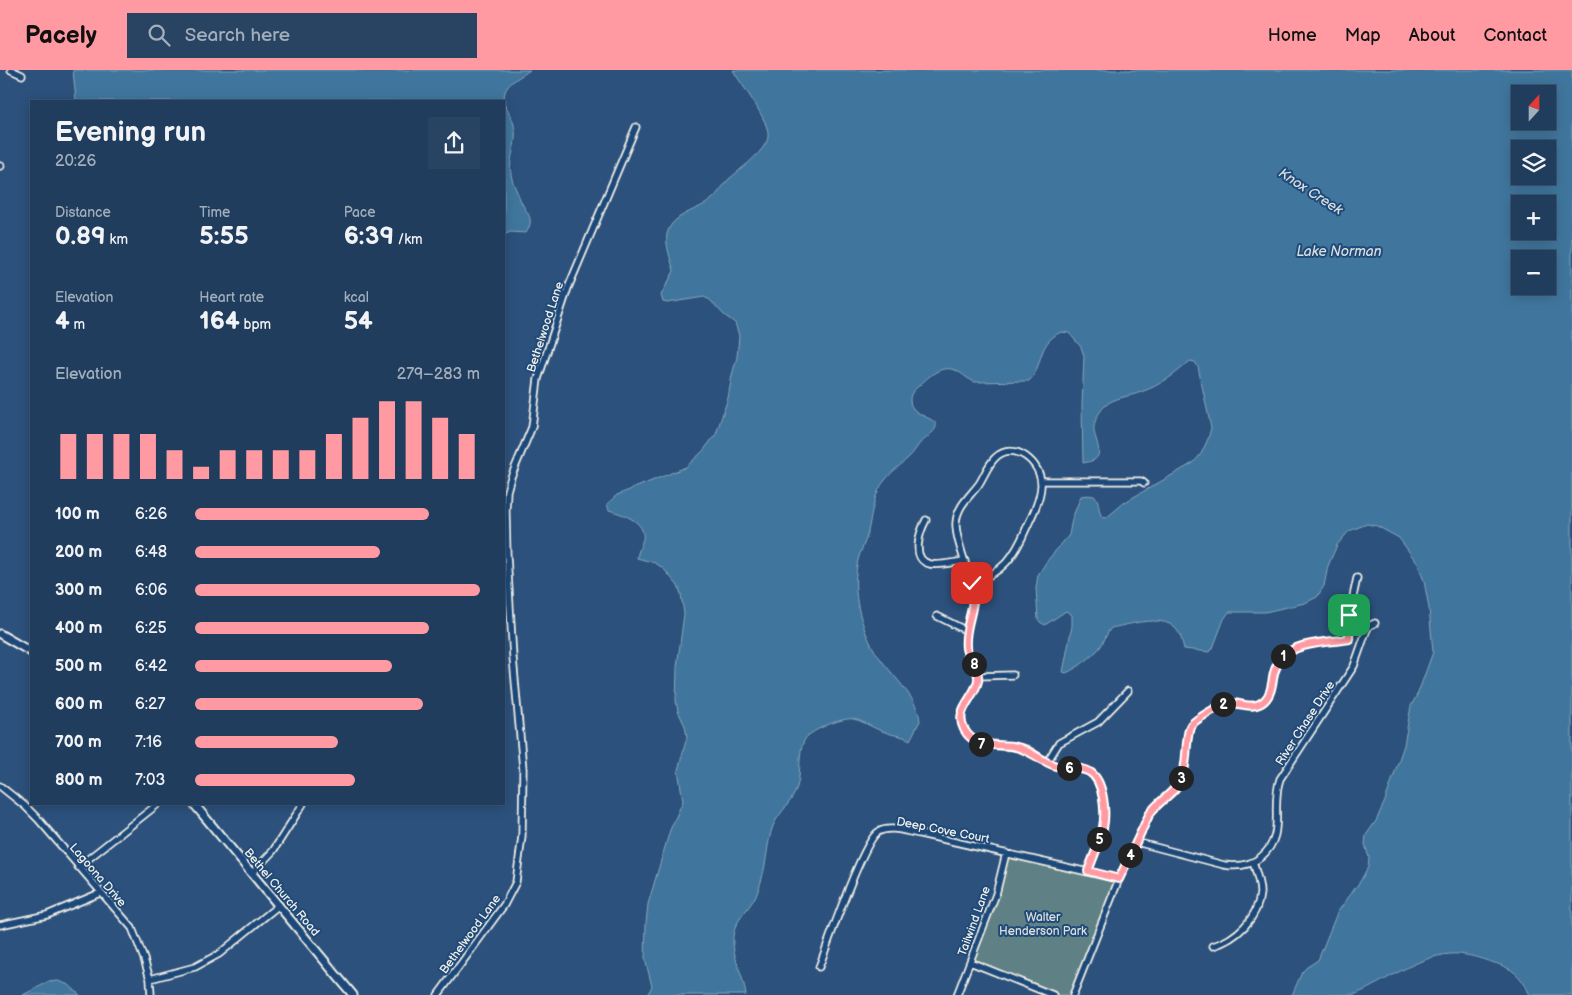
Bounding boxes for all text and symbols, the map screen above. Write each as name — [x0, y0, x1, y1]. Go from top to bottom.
search box — [127, 13, 477, 58]
text: Pacely — [25, 21, 97, 50]
icon: search — [145, 21, 173, 49]
text: Search here — [185, 24, 290, 47]
text: Home — [1268, 25, 1317, 46]
text: Map — [1345, 25, 1381, 46]
text: About — [1409, 25, 1456, 46]
text: Contact — [1484, 25, 1547, 46]
north arrow — [1511, 85, 1556, 130]
map controls — [1511, 85, 1556, 295]
text: Evening run — [55, 116, 206, 149]
button: share — [428, 117, 480, 169]
button: layers — [1511, 140, 1556, 185]
text: 20:26 — [55, 152, 96, 171]
water label: Knox Creek — [1275, 164, 1347, 219]
button: + — [1511, 195, 1556, 240]
text: Distance — [55, 204, 111, 221]
text: Time — [199, 204, 230, 221]
text: Pace — [344, 204, 376, 221]
text: 0.89 — [55, 221, 106, 252]
text: 5:55 — [199, 221, 249, 252]
text: 6:39 — [344, 221, 394, 252]
text: km — [106, 231, 128, 248]
text: /km — [394, 231, 423, 248]
water label: Lake Norman — [1297, 243, 1382, 260]
button: − — [1511, 250, 1556, 295]
street label: Bethelwood Lane — [524, 280, 567, 374]
text: Elevation — [55, 289, 113, 306]
text: Heart rate — [199, 289, 264, 306]
text: kcal — [344, 289, 369, 306]
text: 4 — [55, 306, 70, 337]
text: 164 — [199, 306, 240, 337]
text: 54 — [344, 306, 373, 337]
text: m — [70, 316, 85, 333]
text: bpm — [240, 316, 271, 333]
text: Elevation — [55, 365, 122, 384]
text: 279–283 m — [397, 365, 480, 384]
text: 100 m — [55, 505, 100, 524]
text: 6:26 — [135, 505, 167, 524]
text: 200 m — [55, 543, 102, 562]
text: 6:48 — [135, 543, 167, 562]
pin — [951, 562, 993, 604]
icon: check — [958, 569, 986, 597]
text: 300 m — [55, 581, 102, 600]
text: 6:06 — [135, 581, 167, 600]
pin — [1328, 594, 1370, 636]
icon: arrive — [1335, 601, 1363, 629]
text: 400 m — [55, 619, 102, 638]
text: 6:25 — [135, 619, 167, 638]
pin: 1 — [1270, 644, 1296, 668]
text: 1 — [1281, 648, 1286, 665]
pin: 8 — [962, 652, 986, 676]
text: 8 — [970, 656, 979, 673]
text: 500 m — [55, 657, 102, 676]
text: 6:42 — [135, 657, 167, 676]
street label: River Chase Drive — [1273, 678, 1338, 768]
pin: 2 — [1210, 692, 1236, 716]
text: 600 m — [55, 695, 103, 714]
text: 6:27 — [135, 695, 165, 714]
text: 2 — [1219, 696, 1228, 713]
pin: 7 — [968, 732, 994, 756]
text: 700 m — [55, 733, 102, 752]
text: 7:16 — [135, 733, 162, 752]
text: 7 — [978, 736, 985, 753]
pin: 6 — [1056, 756, 1082, 780]
text: 6 — [1065, 760, 1074, 777]
pin: 3 — [1168, 766, 1194, 790]
text: 3 — [1177, 770, 1186, 787]
text: 800 m — [55, 771, 103, 790]
text: 7:03 — [135, 771, 165, 790]
street label: Deep Cove Court — [895, 814, 991, 847]
pin: 5 — [1086, 826, 1112, 852]
text: 5 — [1095, 831, 1104, 848]
street label: Lagoona Drive — [66, 841, 129, 910]
pin: 4 — [1118, 842, 1142, 868]
street label: Bethel Church Road — [241, 845, 323, 939]
text: 4 — [1126, 847, 1135, 864]
street label: Tailwind Lane — [955, 884, 994, 958]
street label: Bethelwood Lane — [437, 892, 504, 977]
park label: Walter Henderson Park — [999, 910, 1087, 939]

